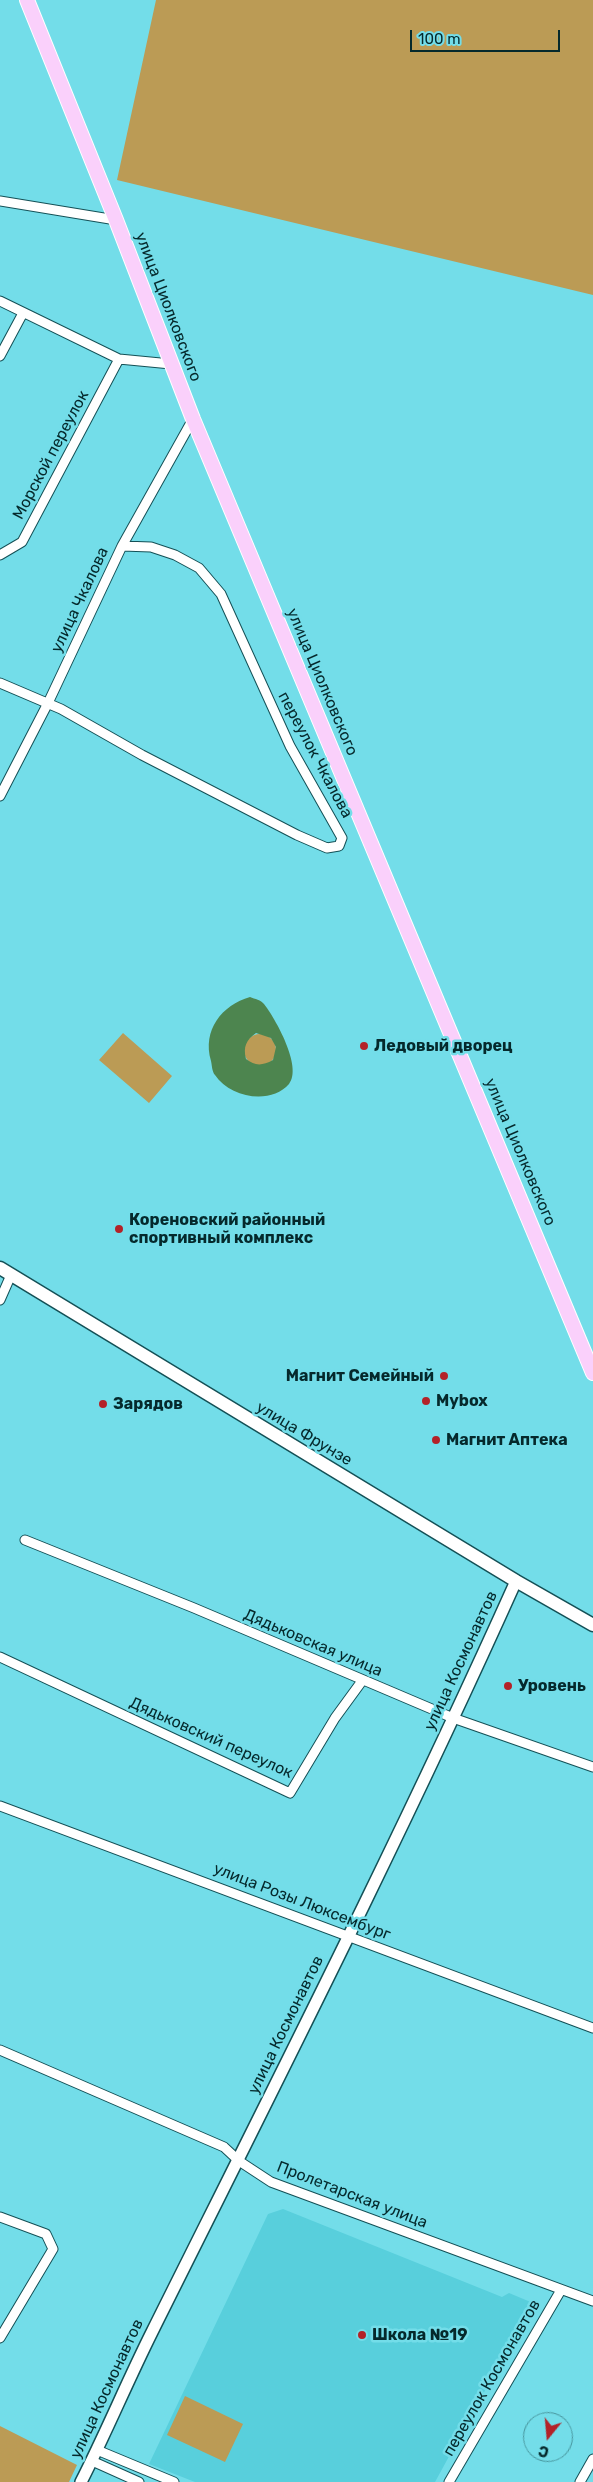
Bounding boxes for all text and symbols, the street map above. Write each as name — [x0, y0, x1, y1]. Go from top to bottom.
scale bar — [413, 20, 563, 52]
text: 100 m — [418, 30, 460, 48]
street label: улица Циолковского — [131, 230, 205, 384]
street label: Морской переулок — [9, 387, 93, 523]
street label: улица Чкалова — [47, 544, 113, 656]
street label: улица Циолковского — [282, 605, 362, 759]
street label: переулок Чкалова — [274, 689, 356, 821]
place label: Ледовый дворец — [374, 1036, 513, 1056]
marker: Ледовый дворец — [358, 1040, 370, 1052]
street label: улица Циолковского — [480, 1075, 560, 1229]
place label: Кореновский районный спортивный комплекс — [129, 1210, 325, 1248]
marker: Кореновский районный спортивный комплекс — [113, 1223, 125, 1235]
place label: Магнит Семейный — [286, 1366, 434, 1386]
marker: Магнит Семейный — [438, 1370, 450, 1382]
place label: Mybox — [436, 1391, 488, 1411]
place label: Зарядов — [113, 1394, 183, 1414]
marker: Mybox — [420, 1395, 432, 1407]
marker: Зарядов — [97, 1398, 109, 1410]
street label: улица Фрунзе — [253, 1398, 355, 1470]
place label: Магнит Аптека — [446, 1430, 568, 1450]
marker: Магнит Аптека — [430, 1434, 442, 1446]
street label: улица Космонавтов — [420, 1588, 502, 1734]
street label: Дядьковская улица — [241, 1605, 385, 1681]
place label: Уровень — [518, 1676, 586, 1696]
marker: Уровень — [502, 1680, 514, 1692]
street label: Дядьковский переулок — [126, 1693, 296, 1783]
street label: улица Розы Люксембург — [211, 1859, 393, 1945]
street label: улица Космонавтов — [244, 1953, 328, 2097]
street label: Пролетарская улица — [274, 2157, 430, 2233]
street label: переулок Космонавтов — [439, 2296, 545, 2460]
street label: улица Космонавтов — [66, 2316, 148, 2462]
place label: Школа №19 — [372, 2325, 467, 2345]
marker: Школа №19 — [356, 2329, 368, 2341]
north arrow — [523, 2412, 573, 2462]
text: С — [537, 2441, 551, 2460]

